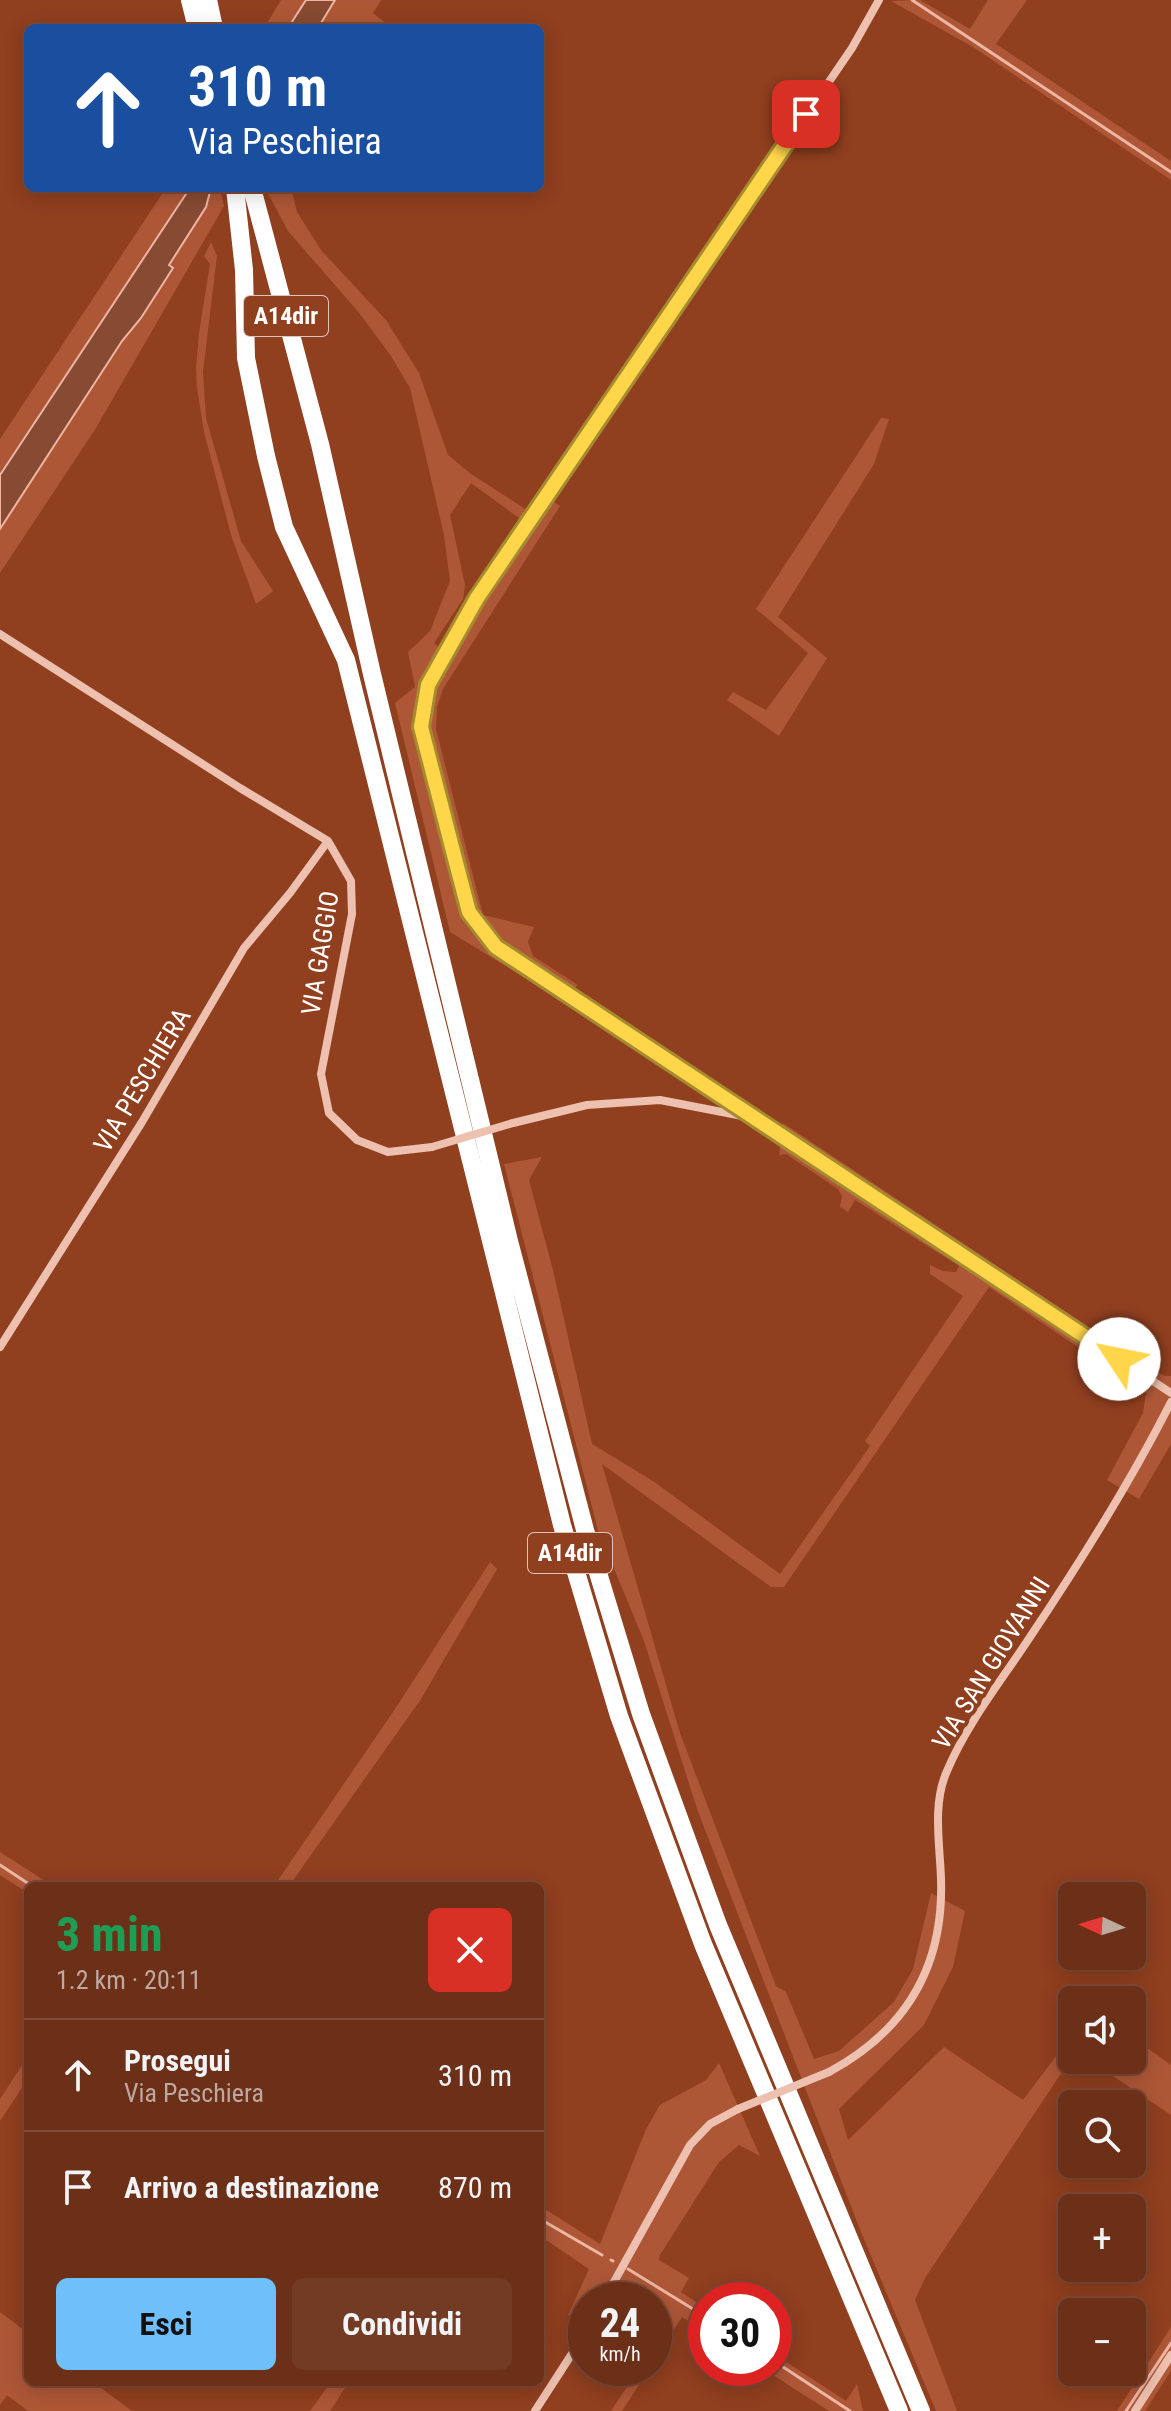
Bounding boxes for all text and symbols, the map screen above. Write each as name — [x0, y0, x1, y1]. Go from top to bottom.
text: 310 m — [188, 54, 327, 120]
icon: ahead — [56, 56, 160, 160]
pin — [772, 80, 840, 148]
icon: arrive — [784, 92, 828, 136]
text: Via Peschiera — [188, 121, 382, 163]
road number: A14dir — [244, 296, 328, 336]
street label: VIA GAGGIO — [295, 889, 345, 1017]
street label: VIA PESCHIERA — [87, 1003, 197, 1157]
position arrow — [1077, 1317, 1161, 1401]
road number: A14dir — [528, 1533, 612, 1573]
street label: VIA SAN GIOVANNI — [926, 1571, 1056, 1755]
north arrow — [1058, 1882, 1146, 1970]
map controls — [1058, 1882, 1146, 2386]
text: 3 min — [56, 1906, 163, 1963]
button: close — [428, 1908, 512, 1992]
text: 1.2 km · 20:11 — [56, 1965, 201, 1995]
button: sound — [1058, 1986, 1146, 2074]
text: Prosegui — [124, 2043, 231, 2078]
icon: ahead — [56, 2053, 100, 2097]
text: 310 m — [438, 2058, 512, 2093]
text: Via Peschiera — [124, 2078, 264, 2108]
button: search — [1058, 2090, 1146, 2178]
icon: arrive — [56, 2165, 100, 2209]
text: Arrivo a destinazione — [124, 2170, 379, 2205]
text: 870 m — [438, 2170, 512, 2205]
button: + — [1058, 2194, 1146, 2282]
button: Esci — [56, 2278, 276, 2370]
button: Condividi — [292, 2278, 512, 2370]
speed limit sign: 30 — [688, 2282, 792, 2386]
button: − — [1058, 2298, 1146, 2386]
text: 24 — [600, 2300, 640, 2347]
text: km/h — [599, 2342, 641, 2366]

